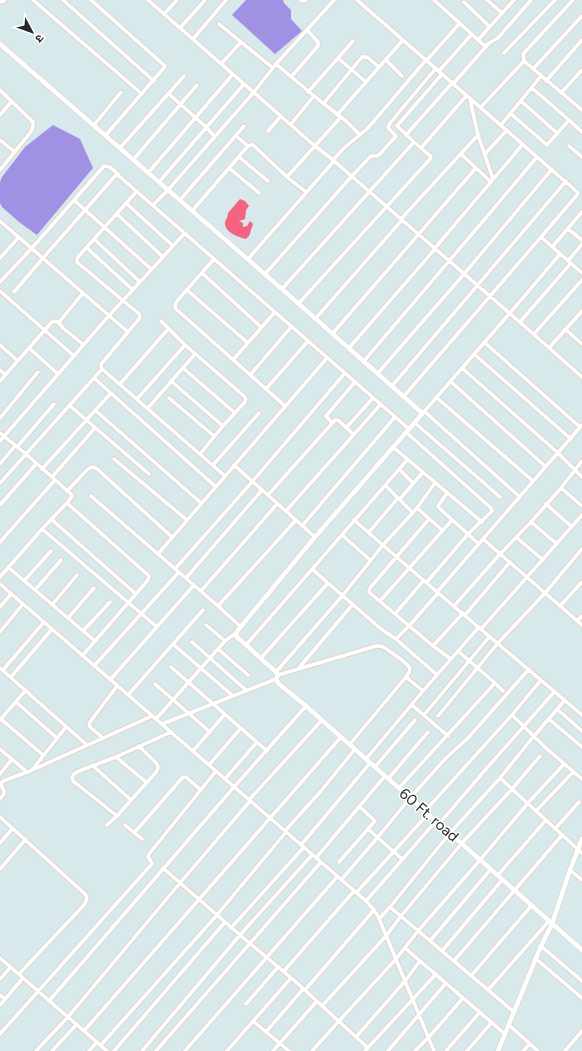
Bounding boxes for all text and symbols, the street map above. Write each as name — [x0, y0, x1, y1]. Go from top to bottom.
north arrow — [12, 12, 52, 52]
text: उ — [32, 32, 46, 45]
street label: 60 Ft. road — [396, 784, 462, 846]

